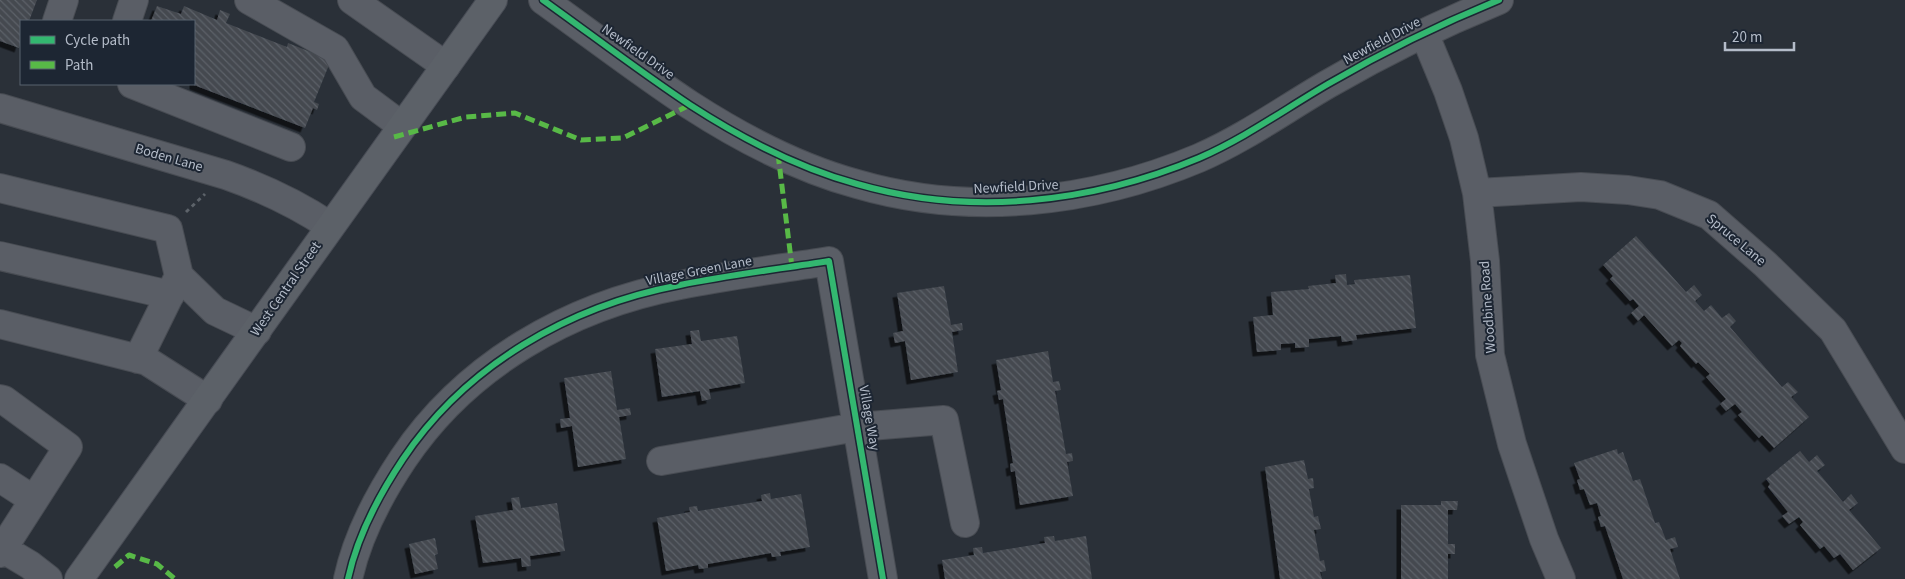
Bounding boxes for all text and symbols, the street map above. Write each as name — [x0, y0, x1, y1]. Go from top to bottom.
street label: Newfield Drive — [1340, 12, 1424, 70]
street label: Newfield Drive — [597, 19, 679, 85]
legend — [20, 20, 195, 85]
scale bar — [1725, 20, 1794, 52]
text: 20 m — [1732, 27, 1762, 48]
text: Cycle path — [65, 30, 130, 51]
text: Path — [65, 55, 93, 76]
street label: Boden Lane — [133, 139, 205, 177]
street label: Newfield Drive — [973, 175, 1059, 199]
street label: Spruce Lane — [1702, 209, 1770, 271]
street label: West Central Street — [246, 237, 326, 340]
street label: Village Green Lane — [644, 251, 754, 291]
street label: Woodbine Road — [1475, 260, 1501, 354]
street label: Village Way — [853, 384, 885, 453]

